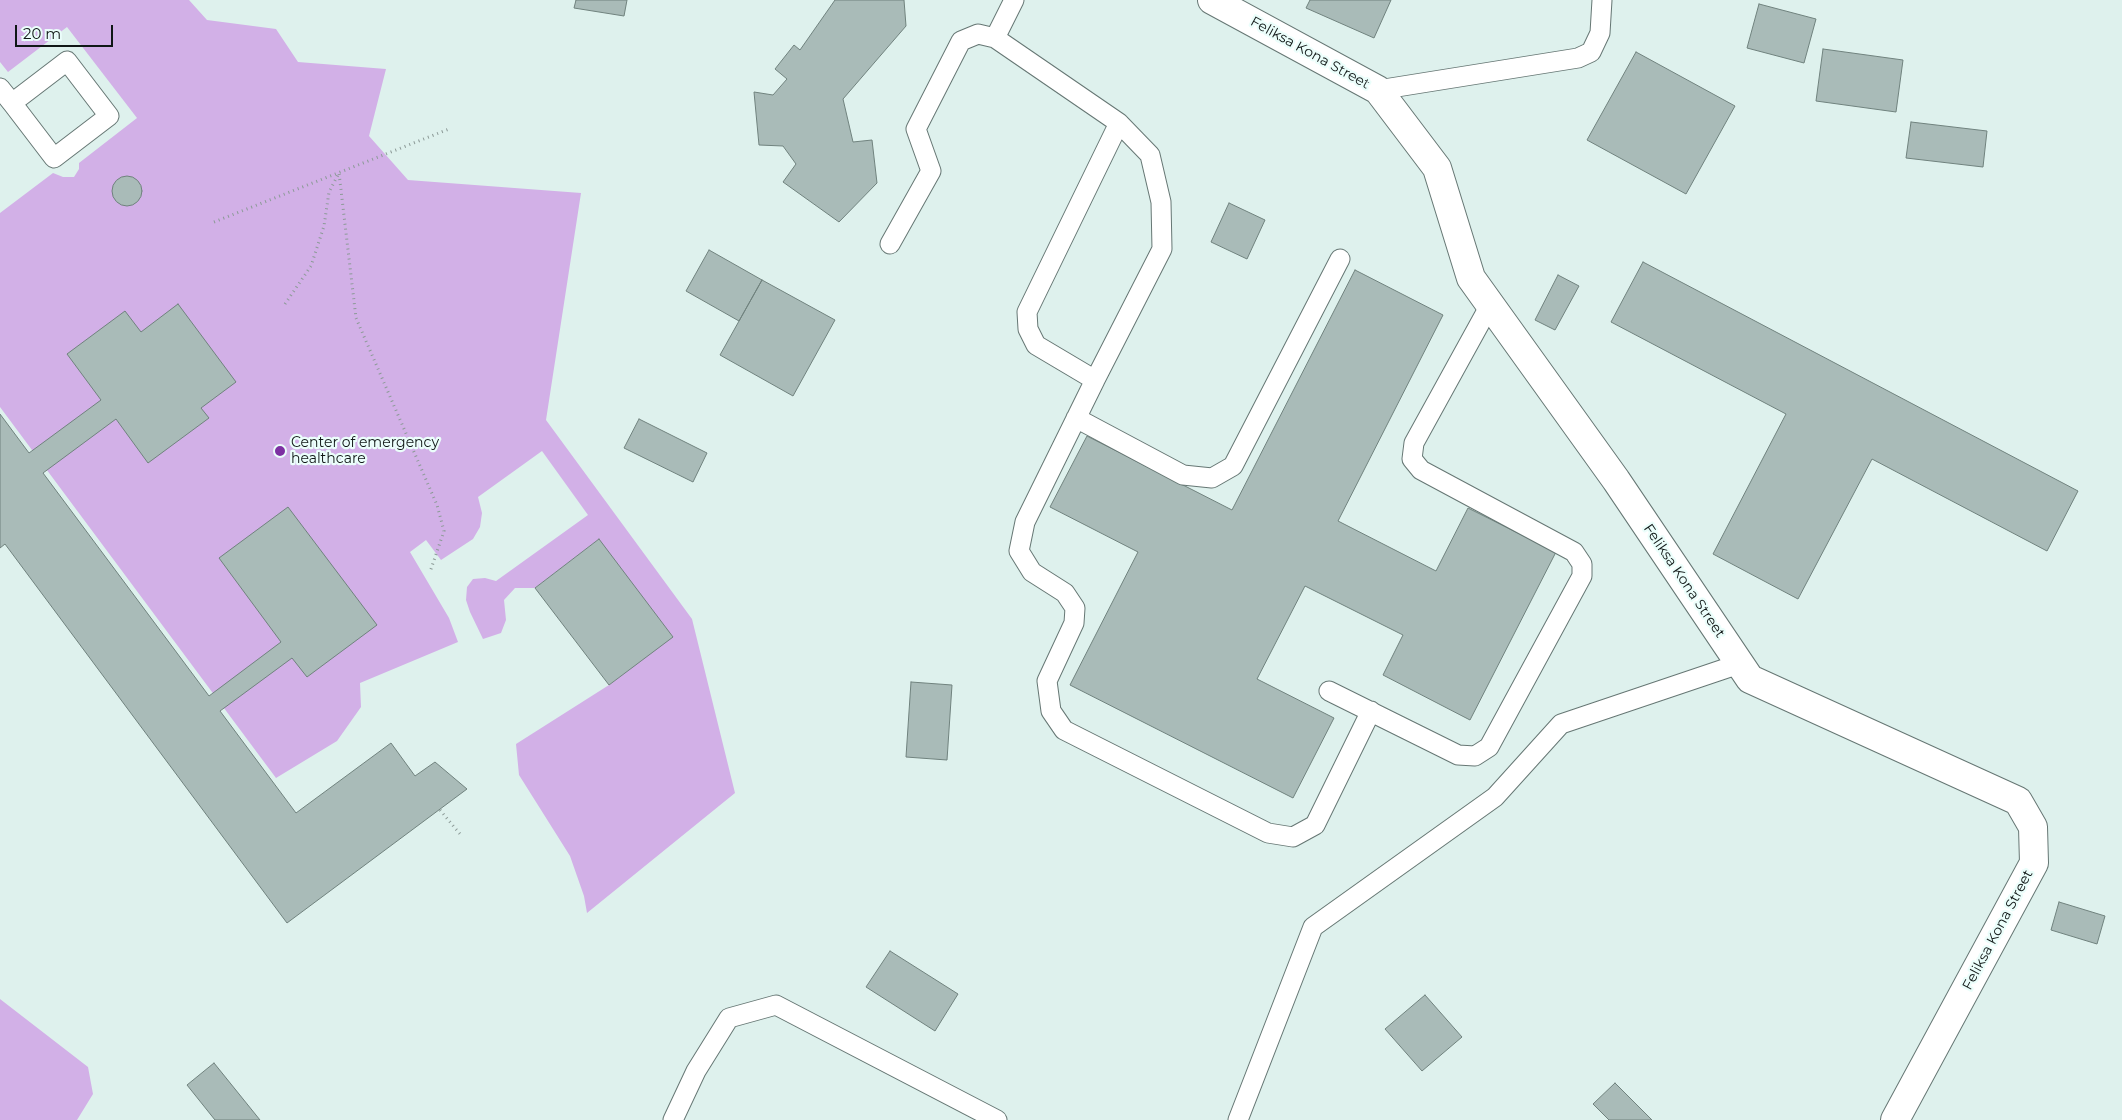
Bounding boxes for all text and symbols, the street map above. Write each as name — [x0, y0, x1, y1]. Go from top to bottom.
street label: Feliksa Kona Street — [1247, 13, 1373, 93]
scale bar — [18, 15, 115, 47]
text: 20 m — [23, 24, 61, 43]
place label: Center of emergency healthcare — [291, 435, 439, 468]
marker: Center of emergency healthcare — [273, 444, 287, 458]
street label: Feliksa Kona Street — [1640, 521, 1728, 641]
street label: Feliksa Kona Street — [1959, 867, 2037, 993]

